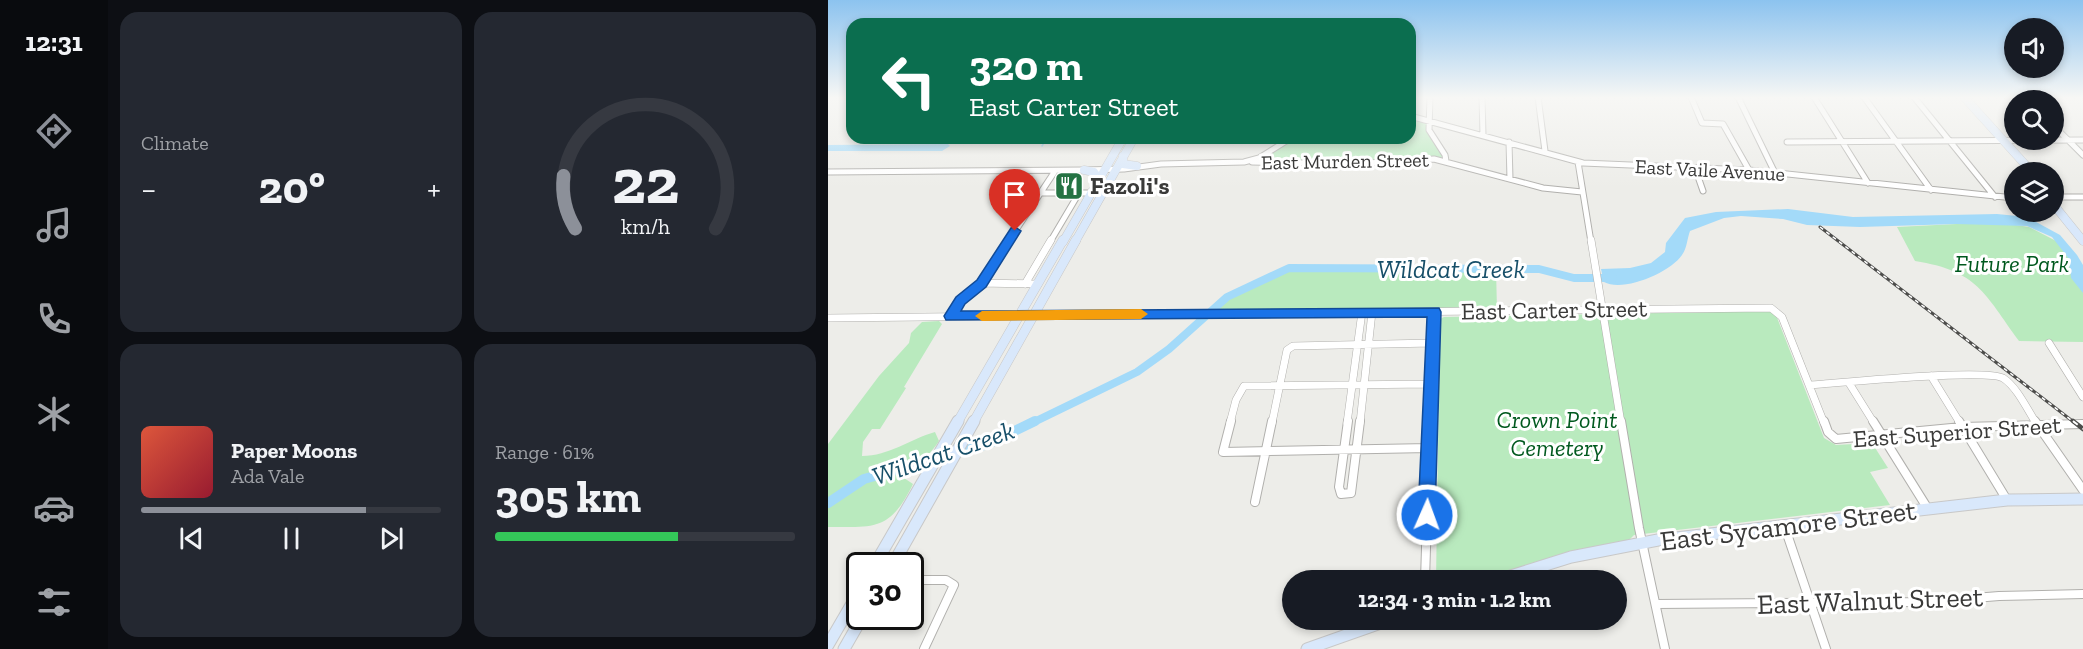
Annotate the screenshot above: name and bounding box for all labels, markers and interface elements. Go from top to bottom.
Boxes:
map controls [2004,18,2064,222]
button: sound [2004,18,2064,78]
text: 12:31 [25,26,83,58]
text: 320 m [969,40,1083,91]
icon: left [870,42,948,120]
button: search [2004,90,2064,150]
text: East Carter Street [969,91,1179,123]
icon: directions [33,110,75,152]
text: Climate [141,131,209,155]
text: 22 [611,144,679,219]
street label: East Murden Street [1261,148,1430,174]
street label: East Vaile Avenue [1634,154,1786,186]
text: 20° [259,161,325,215]
button: layers [2004,162,2064,222]
text: − [141,169,156,208]
text: + [427,169,441,208]
pin [989,169,1040,231]
restaurant icon: Fazoli's [1053,170,1085,202]
place label: Fazoli's [1090,171,1170,200]
icon: arrive [998,178,1031,211]
icon: music [33,204,75,246]
text: km/h [621,214,669,239]
park label: Future Park [1955,249,2069,278]
water label: Wildcat Creek [1377,253,1525,285]
street label: East Carter Street [1461,293,1647,326]
icon: phone [33,298,75,340]
icon: climate [33,393,75,435]
park label: Crown Point Cemetery [1497,405,1617,462]
street label: East Superior Street [1852,410,2062,453]
water label: Wildcat Creek [868,414,1018,492]
text: Paper Moons [231,437,357,464]
text: Range · 61% [495,440,594,464]
text: Ada Vale [231,464,304,488]
text: 305 km [495,470,641,524]
position arrow [1395,483,1459,547]
icon: car [33,487,75,529]
street label: East Sycamore Street [1658,493,1919,558]
icon: previous [175,522,208,555]
icon: pause [275,522,308,555]
icon: next [375,522,408,555]
speed limit sign: 30 [846,552,924,630]
street label: East Walnut Street [1756,580,1984,621]
icon: filters [33,581,75,623]
text: 12:34 · 3 min · 1.2 km [1358,586,1551,613]

